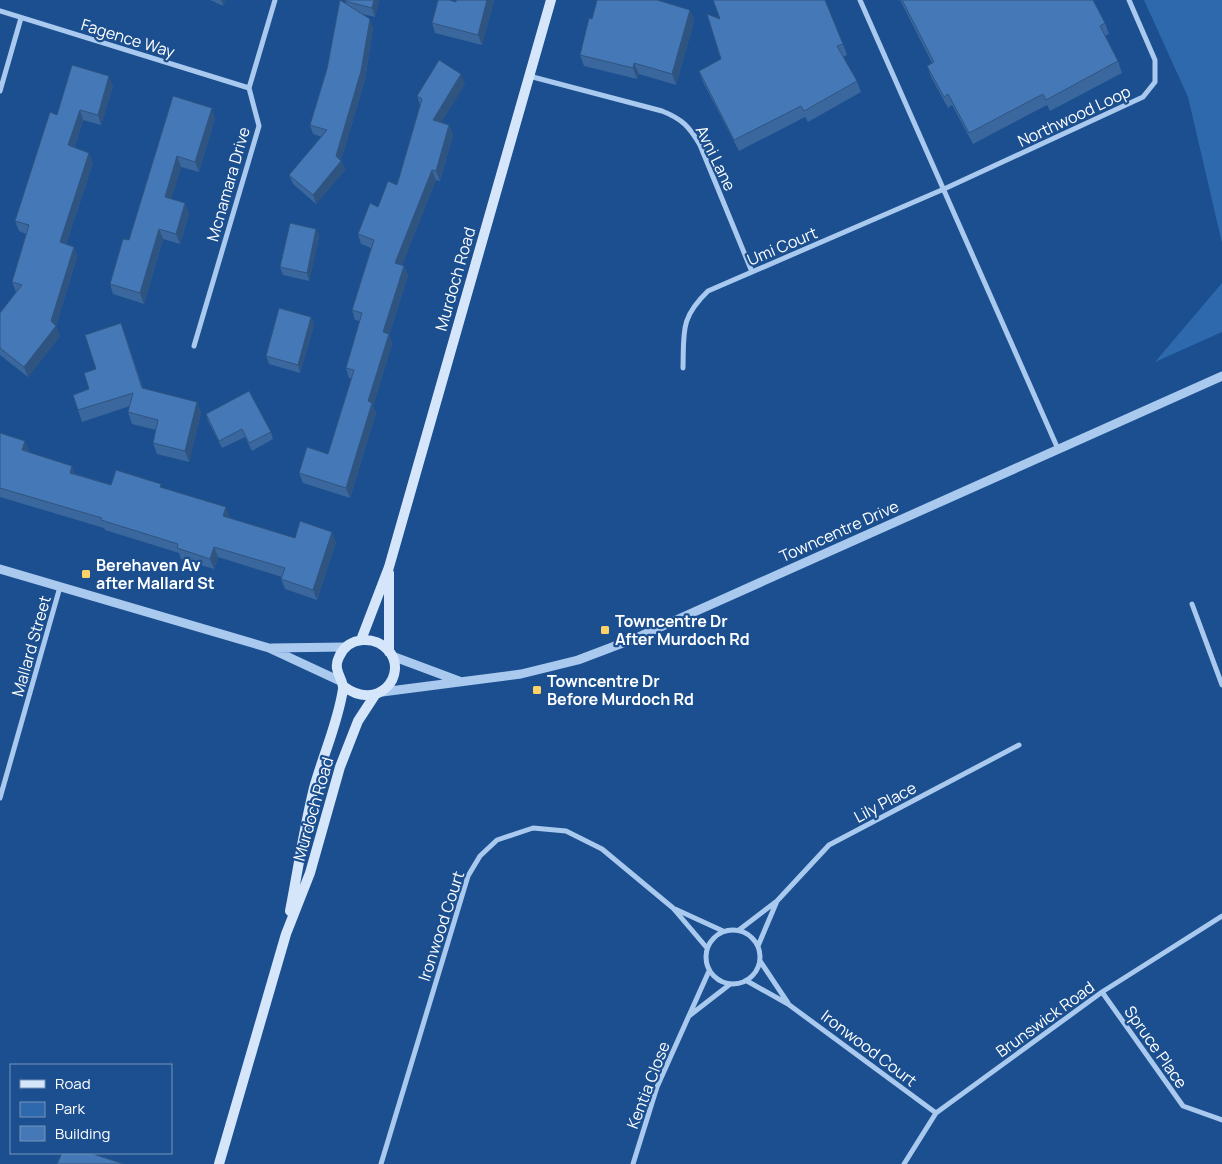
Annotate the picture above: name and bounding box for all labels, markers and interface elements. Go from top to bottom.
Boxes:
street label: Fagence Way [78,13,178,63]
street label: Northwood Loop [1014,80,1134,152]
street label: Avni Lane [691,122,741,194]
street label: Mcnamara Drive [201,124,255,244]
street label: Umi Court [743,221,821,271]
street label: Murdoch Road [430,225,480,333]
street label: Towncentre Drive [776,495,902,567]
place label: Berehaven Av after Mallard St [96,554,215,594]
marker: Berehaven Av after Mallard St [80,568,92,580]
street label: Mallard Street [6,593,56,699]
place label: Towncentre Dr After Murdoch Rd [615,610,750,650]
marker: Towncentre Dr After Murdoch Rd [599,624,611,636]
place label: Towncentre Dr Before Murdoch Rd [547,670,694,710]
marker: Towncentre Dr Before Murdoch Rd [531,684,543,696]
street label: Murdoch Road [288,755,338,863]
street label: Lily Place [850,776,920,828]
street label: Ironwood Court [413,868,469,984]
street label: Brunswick Road [991,976,1099,1062]
street label: Spruce Place [1119,1001,1193,1093]
street label: Ironwood Court [817,1005,921,1091]
street label: Kentia Close [621,1038,675,1132]
legend [10,1064,172,1154]
text: Road [55,1073,91,1094]
text: Park [55,1098,85,1119]
text: Building [55,1123,110,1144]

